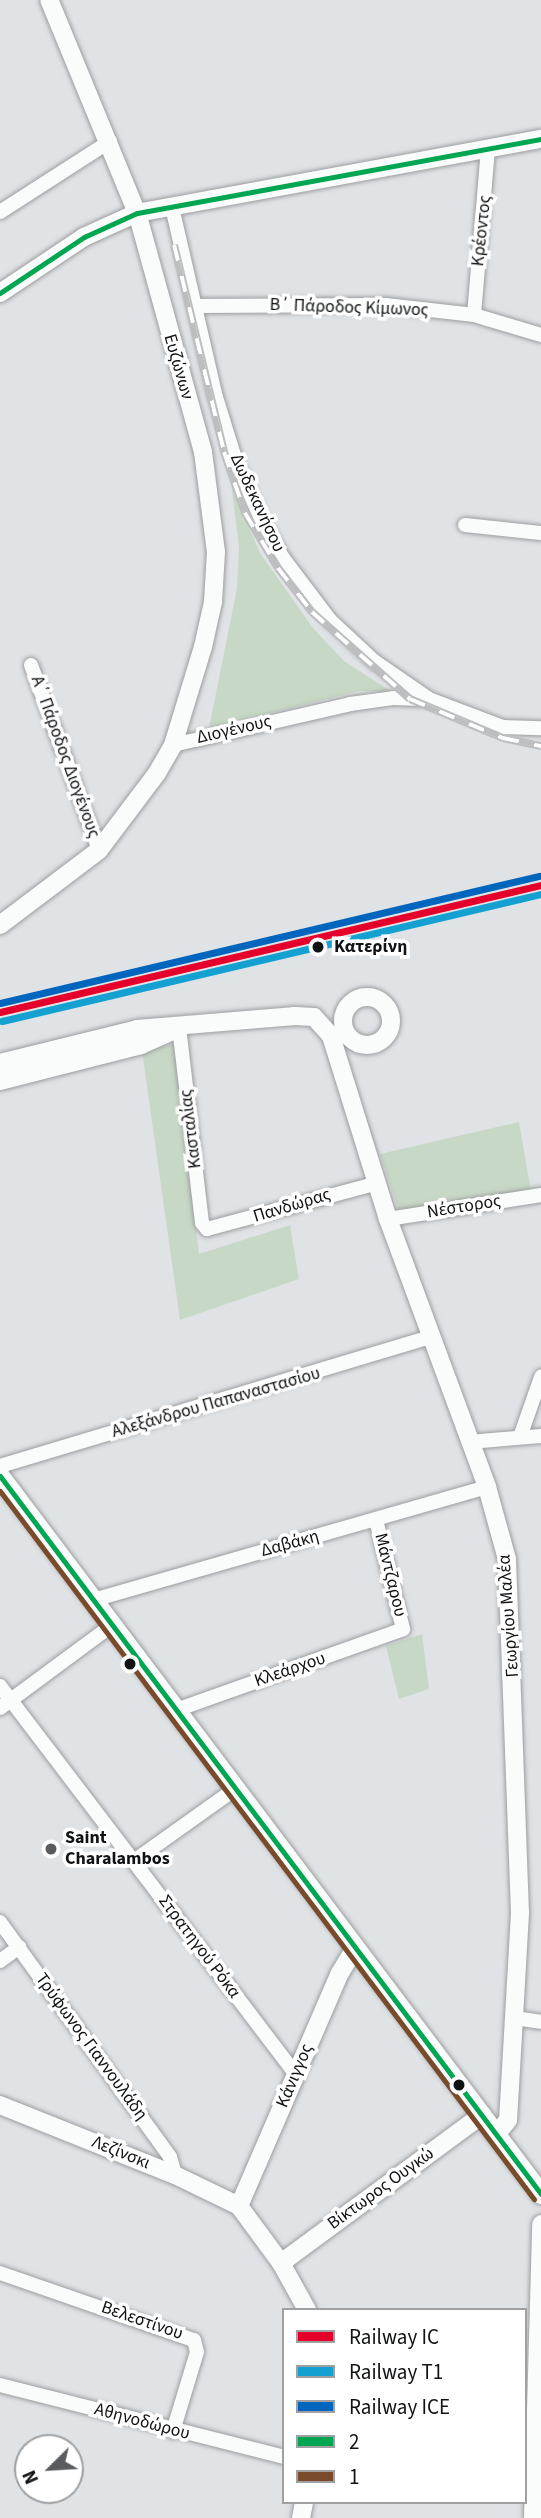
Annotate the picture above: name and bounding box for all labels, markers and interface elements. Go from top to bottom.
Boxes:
street label: Κρέοντος [468,194,496,268]
street label: Β΄ Πάροδος Κίμωνος [269,294,429,322]
street label: Ευζώνων [158,332,198,402]
street label: Δωδεκανήσου [225,450,289,556]
street label: Α΄ Πάροδος Διογένους [26,673,104,841]
street label: Διογένους [195,711,273,749]
place label: Κατερίνη [334,936,407,958]
marker: Κατερίνη [308,937,328,957]
street label: Κασταλίας [175,1088,207,1170]
street label: Πανδώρας [251,1184,333,1228]
street label: Νέστορος [426,1191,502,1223]
street label: Αλεξάνδρου Παπαναστασίου [109,1363,323,1443]
street label: Δαβάκη [258,1526,322,1562]
street label: Μάντζαρου [369,1531,411,1619]
street label: Γεωργίου Μαλέα [494,1554,524,1678]
street label: Κλεάρχου [252,1648,328,1692]
unlabelled marker [123,1657,137,1671]
place label: Saint Charalambos [65,1828,170,1870]
marker: Saint Charalambos [43,1841,59,1857]
street label: Στρατηγού Ρόκα [153,1891,245,2003]
street label: Τρύφωνος Γιαννουλάδη [30,1969,152,2125]
street label: Κάνιγγος [272,2041,318,2111]
unlabelled marker [452,2078,466,2092]
street label: Λεζίνσκι [89,2132,153,2174]
street label: Βίκτωρος Ουγκώ [324,2143,438,2235]
street label: Βελεστίνου [98,2297,186,2345]
legend [282,2308,527,2504]
text: Railway IC [349,2322,439,2352]
text: Railway T1 [349,2357,443,2387]
text: Railway ICE [349,2392,450,2422]
street label: Αθηνοδώρου [92,2399,192,2445]
text: 2 [349,2427,359,2457]
north arrow [14,2434,84,2504]
text: 1 [349,2462,359,2492]
text: N [16,2466,46,2488]

